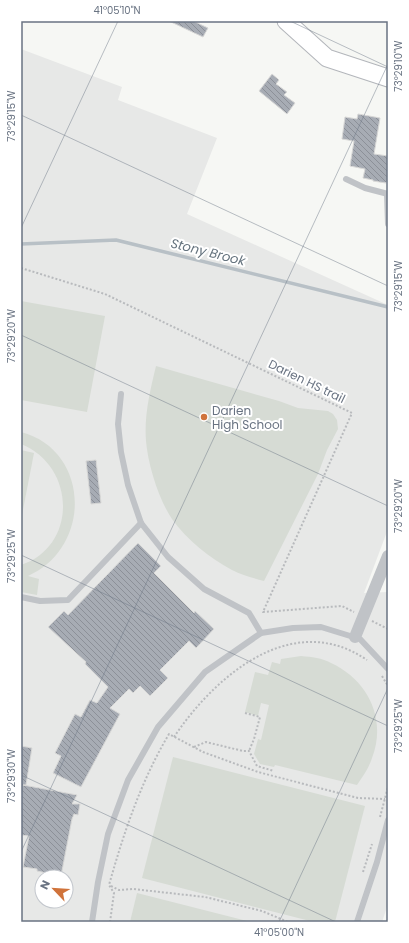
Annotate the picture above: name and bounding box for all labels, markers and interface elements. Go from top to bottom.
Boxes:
text: 41°05'10"N [93,3,141,18]
text: 73°29'10"W [391,40,406,92]
text: 73°29'15"W [4,90,19,142]
water label: Stony Brook [169,234,249,271]
text: 73°29'15"W [391,260,406,312]
text: 73°29'20"W [4,309,19,363]
street label: Darien HS trail [266,355,348,407]
place label: Darien High School [212,402,283,433]
marker: Darien High School [199,412,209,422]
text: 73°29'20"W [391,479,406,533]
text: 73°29'25"W [4,529,19,583]
text: 73°29'25"W [391,699,406,753]
text: 73°29'30"W [4,749,19,803]
north arrow [34,869,74,909]
text: N [36,878,54,892]
text: 41°05'00"N [254,925,304,940]

